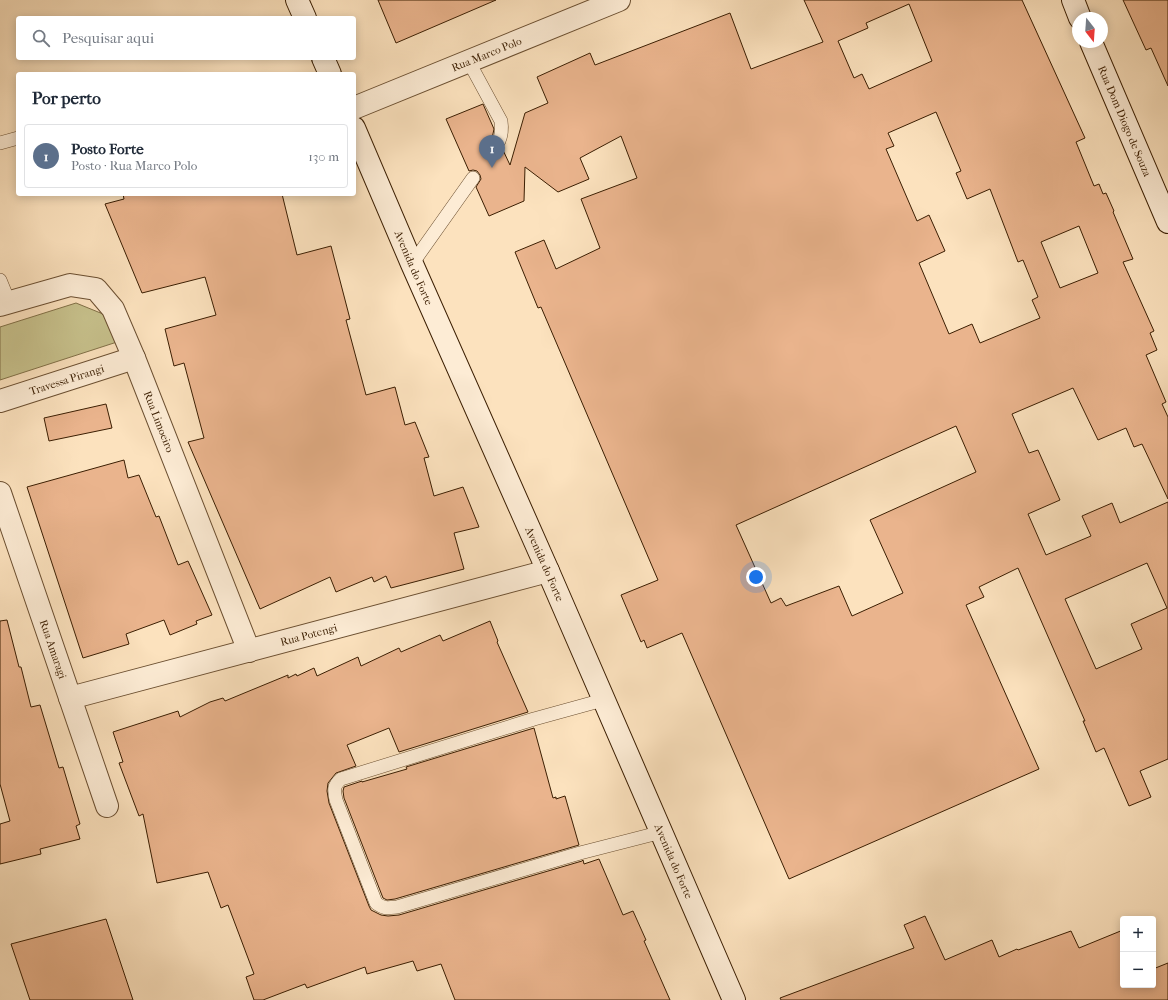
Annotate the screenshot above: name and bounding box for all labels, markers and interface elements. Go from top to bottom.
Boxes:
north arrow [1072,12,1108,48]
search box [16,16,356,60]
icon: search [30,27,52,49]
text: Pesquisar aqui [62,29,154,47]
street label: Rua Marco Polo [450,34,524,75]
street label: Rua Dom Diogo de Souza [1095,64,1154,179]
text: Por perto [32,88,101,108]
pin: 1 [479,135,505,168]
text: Posto Forte [71,140,144,158]
text: 1 [44,149,48,164]
text: 130 m [308,149,339,164]
text: Posto · Rua Marco Polo [71,158,197,173]
street label: Avenida do Forte [391,228,436,308]
street label: Travessa Pirangi [28,362,107,398]
street label: Rua Limoeiro [141,389,177,455]
street label: Avenida do Forte [522,524,567,604]
your location [746,567,766,587]
street label: Rua Amaragi [37,618,69,681]
street label: Rua Potengi [279,621,339,649]
street label: Avenida do Forte [651,821,696,901]
map controls [1120,916,1156,988]
button: + [1120,916,1156,952]
button: − [1120,952,1156,988]

